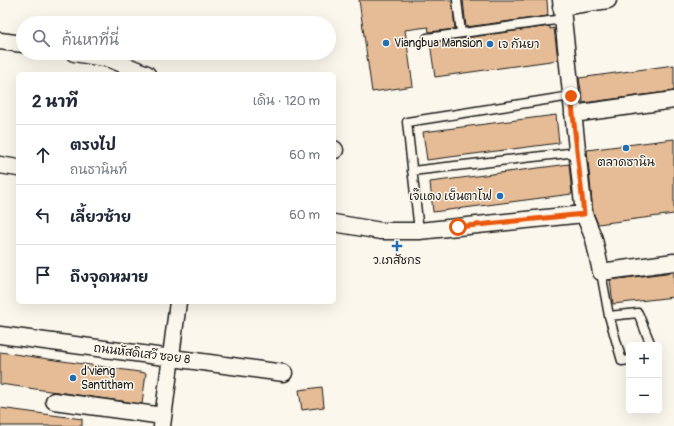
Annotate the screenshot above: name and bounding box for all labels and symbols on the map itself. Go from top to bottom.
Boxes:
place label: Viangbua Mansion [394,36,483,51]
place label: เจ กันยา [498,37,540,52]
marker: Viangbua Mansion [381,38,391,48]
marker: เจ กันยา [485,39,495,49]
route end [562,87,580,105]
marker: ตลาดธานิน [621,143,631,153]
place label: ตลาดธานิน [597,155,655,170]
place label: เจ๊แดง เย็นตาโฟ [409,188,492,204]
marker: เจ๊แดง เย็นตาโฟ [495,191,505,201]
route start [449,218,467,236]
marker: ว.เภสัชกร [392,241,402,251]
place label: ว.เภสัชกร [373,253,421,268]
street label: ถนนหัสดิเสวี ซอย 8 [93,341,191,367]
place label: d'vieng Santitham [81,364,134,393]
marker: d'vieng Santitham [68,373,78,383]

